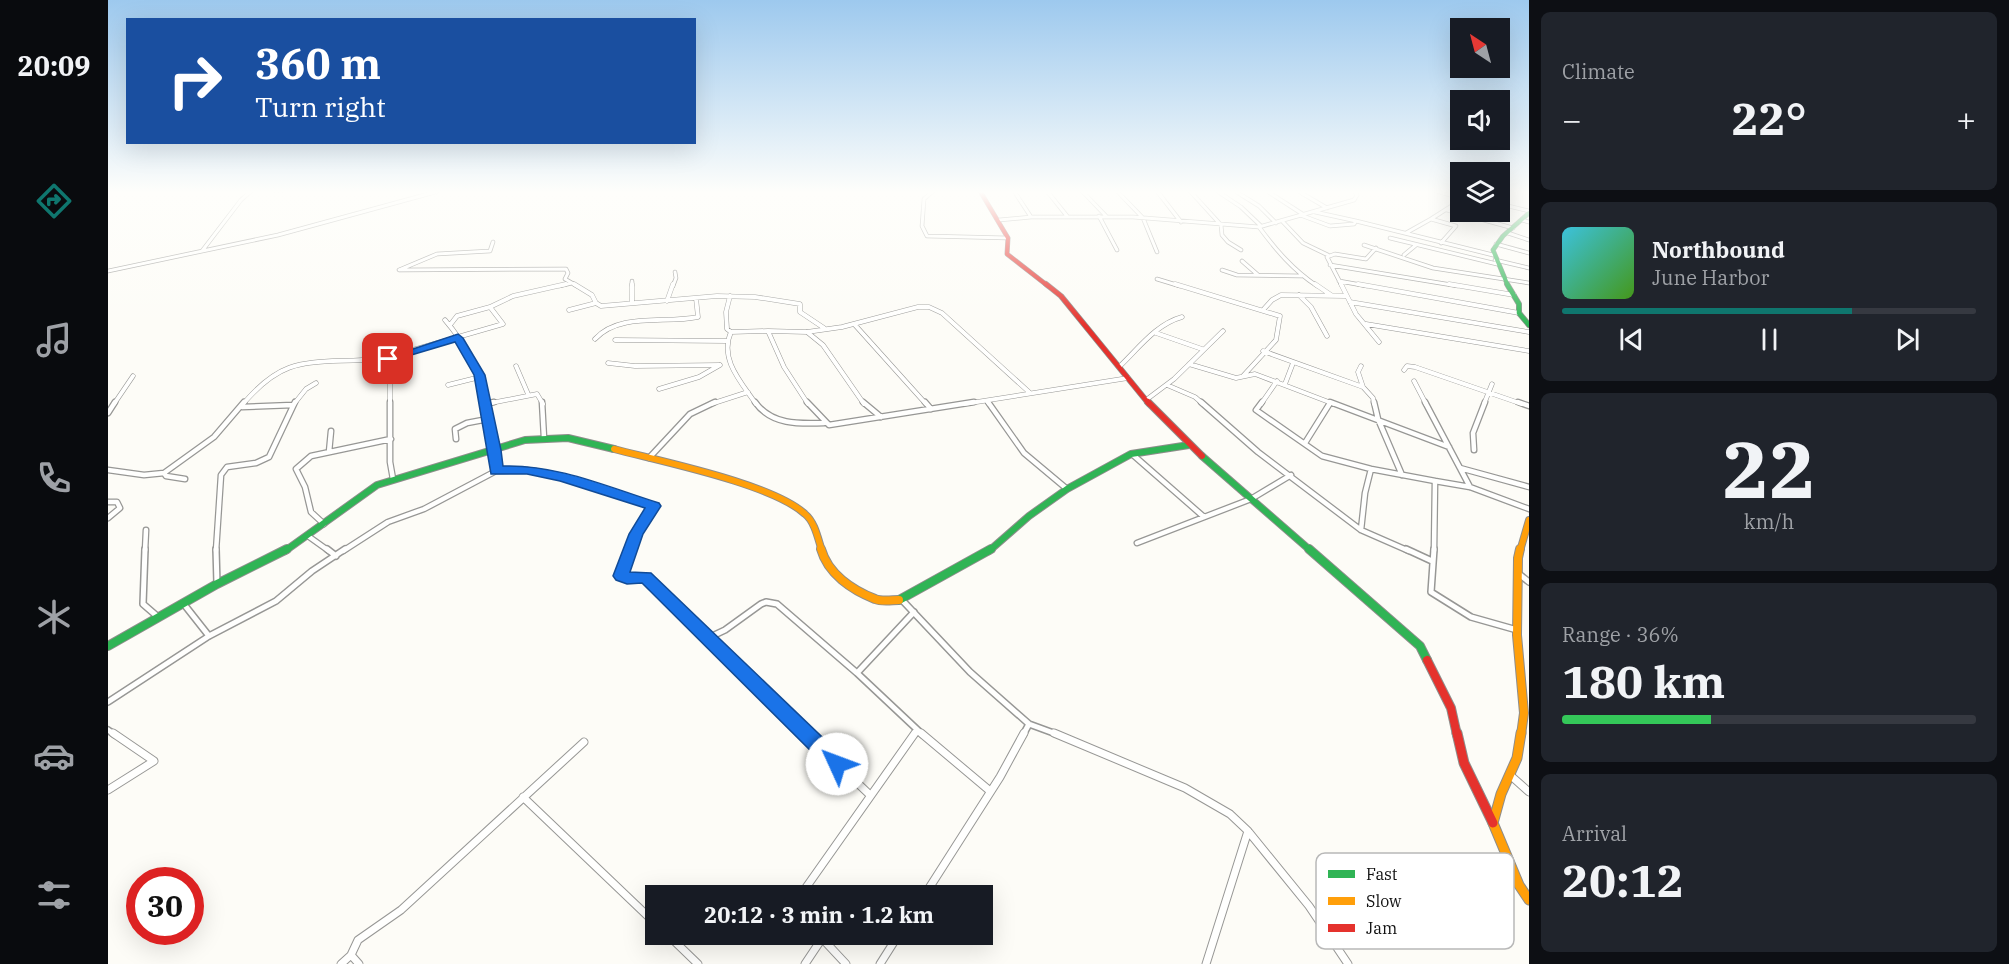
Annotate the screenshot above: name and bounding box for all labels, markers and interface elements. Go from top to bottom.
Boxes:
north arrow [1450,18,1510,78]
map controls [1450,18,1510,222]
text: 360 m [255,36,381,91]
icon: right [156,42,234,120]
text: 20:09 [18,48,90,83]
text: Climate [1562,58,1635,85]
text: Turn right [255,89,386,124]
text: 22° [1731,89,1807,147]
button: sound [1450,90,1510,150]
text: − [1562,98,1582,141]
text: + [1956,98,1976,141]
button: layers [1450,162,1510,222]
icon: directions [33,180,75,222]
text: Northbound [1652,235,1785,264]
text: June Harbor [1652,264,1769,291]
icon: music [33,319,75,361]
icon: previous [1615,323,1648,356]
icon: pause [1753,323,1786,356]
icon: next [1891,323,1924,356]
pin [362,333,413,384]
icon: arrive [371,342,404,375]
text: 22 [1722,418,1816,519]
icon: phone [33,457,75,499]
text: km/h [1744,508,1794,535]
icon: climate [33,596,75,638]
text: Range · 36% [1562,621,1679,648]
text: 180 km [1562,652,1725,710]
position arrow [805,732,869,796]
icon: car [33,735,75,777]
text: Arrival [1562,820,1627,847]
text: 20:12 [1562,851,1684,909]
legend [1316,853,1514,949]
text: Fast [1366,864,1398,884]
speed limit sign: 30 [126,867,204,945]
icon: filters [33,874,75,916]
text: Slow [1366,891,1402,911]
text: 20:12 · 3 min · 1.2 km [704,900,934,929]
text: Jam [1366,918,1397,938]

